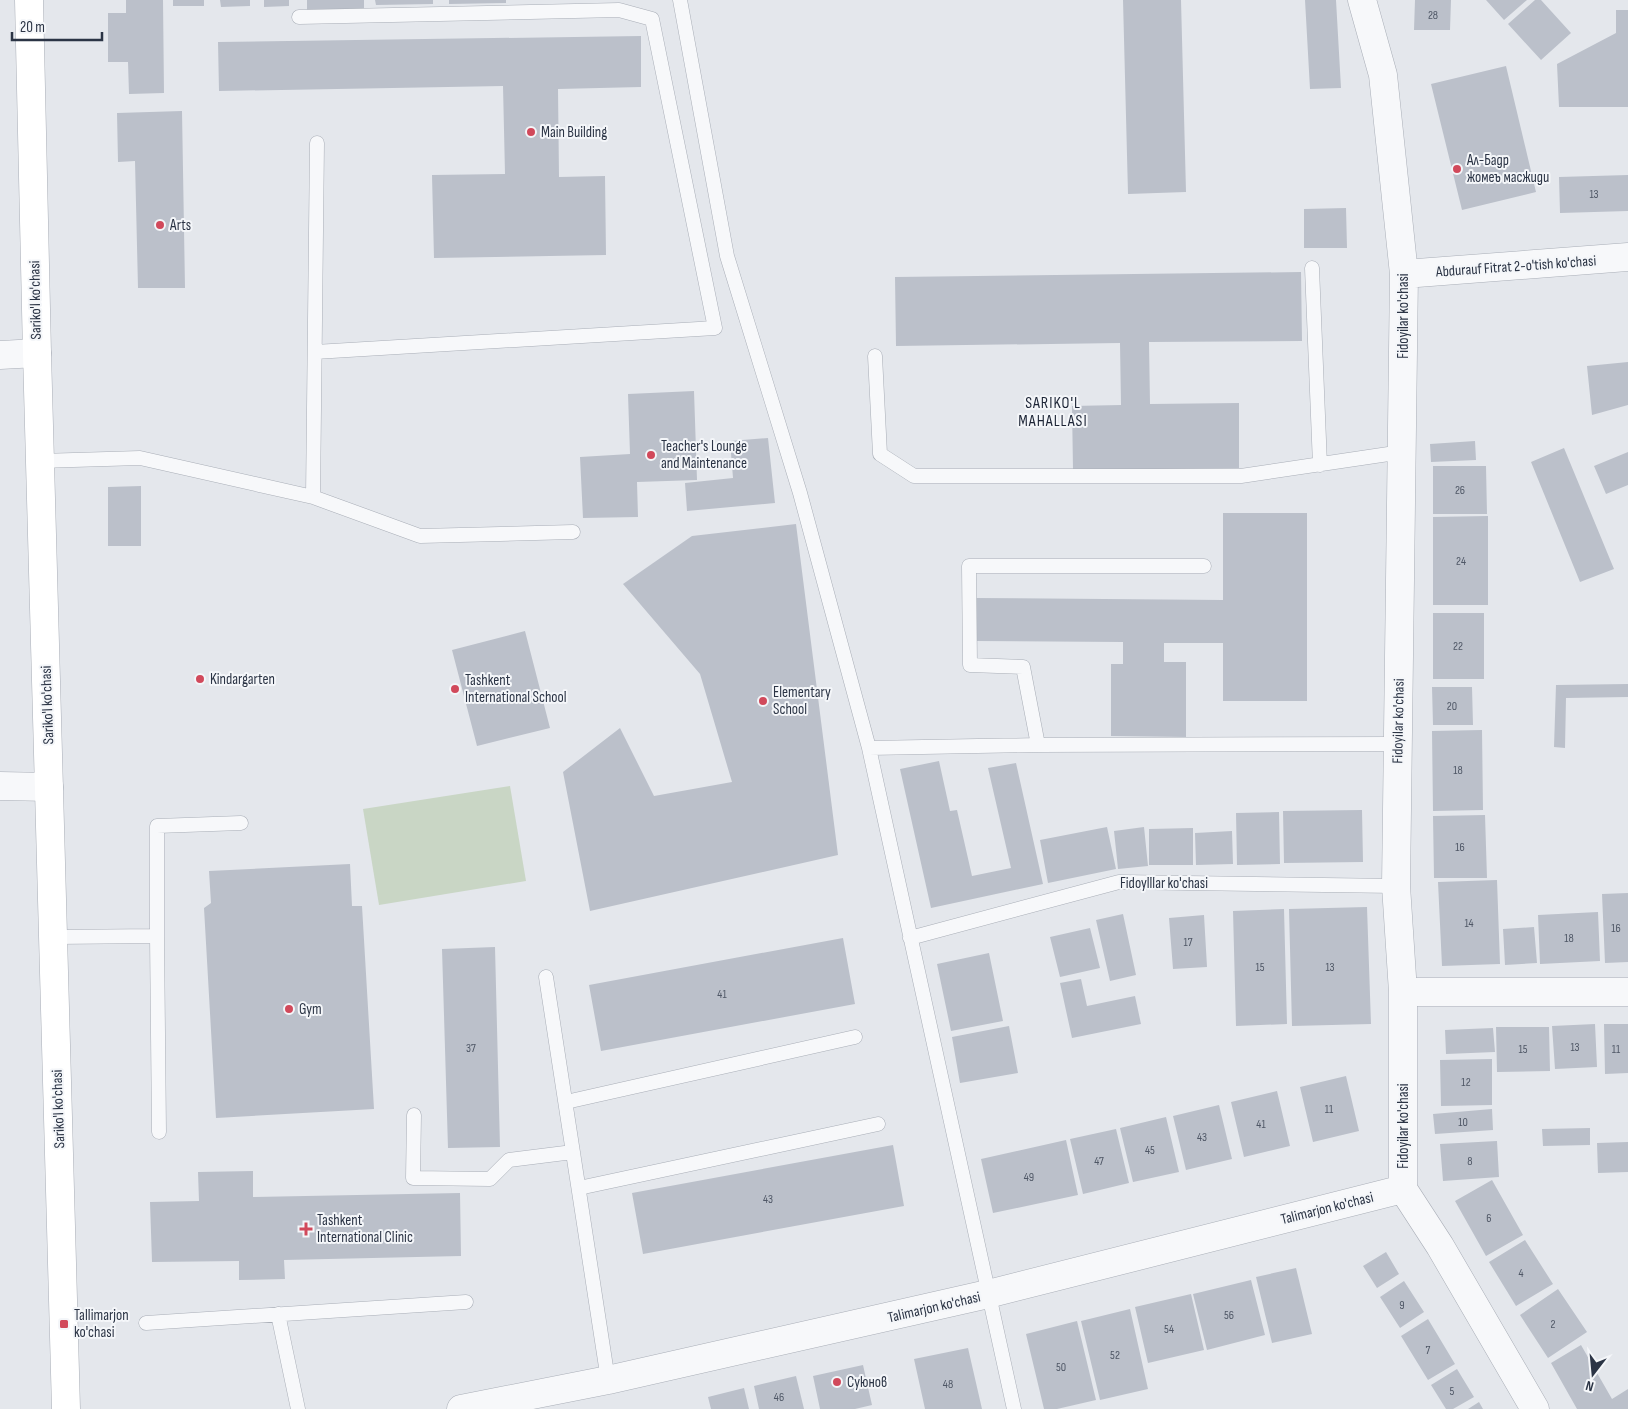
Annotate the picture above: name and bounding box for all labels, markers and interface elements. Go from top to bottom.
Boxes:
house number: 28 [1428,8,1438,23]
scale bar [12,10,102,42]
text: 20 m [20,18,45,37]
place label: Main Building [541,123,607,142]
marker: Main Building [525,126,537,138]
place label: Ал-Бадр жомеъ масжиди [1466,151,1549,187]
marker: Ал-Бадр жомеъ масжиди [1451,163,1463,175]
house number: 13 [1589,187,1599,202]
place label: Arts [169,216,191,235]
marker: Arts [154,219,166,231]
street label: Abdurauf Fitrat 2-o'tish ko'chasi [1434,251,1597,282]
street label: Sariko'l ko'chasi [25,260,46,340]
street label: Fidoyilar ko'chasi [1394,273,1413,359]
district label: SARIKO'L MAHALLASI [1018,394,1088,431]
place label: Teacher's Lounge and Maintenance [661,437,747,473]
marker: Teacher's Lounge and Maintenance [645,449,657,461]
house number: 26 [1455,483,1465,498]
house number: 24 [1456,554,1466,569]
house number: 22 [1453,639,1463,654]
street label: Sariko'l ko'chasi [37,665,58,745]
place label: Kindargarten [210,670,275,689]
place label: Tashkent International School [465,671,567,707]
marker: Kindargarten [194,673,206,685]
street label: Fidoyilar ko'chasi [1388,678,1409,764]
marker: Tashkent International School [449,683,461,695]
place label: Elementary School [773,683,831,719]
marker: Elementary School [757,695,769,707]
house number: 20 [1447,699,1457,714]
house number: 18 [1453,763,1463,778]
house number: 16 [1455,840,1465,855]
street label: Fidoylllar ko'chasi [1120,874,1208,893]
house number: 14 [1464,916,1474,931]
house number: 16 [1611,921,1621,936]
house number: 18 [1564,931,1574,946]
house number: 17 [1184,935,1193,950]
house number: 15 [1255,960,1265,975]
house number: 13 [1325,960,1335,975]
house number: 41 [717,987,727,1002]
place label: Gym [299,1000,322,1019]
marker: Gym [283,1003,295,1015]
house number: 13 [1570,1040,1580,1055]
house number: 37 [466,1041,476,1056]
house number: 15 [1518,1042,1528,1057]
house number: 11 [1612,1042,1621,1057]
street label: Sariko'l ko'chasi [48,1069,69,1149]
house number: 12 [1461,1075,1471,1090]
street label: Fidoyilar ko'chasi [1394,1083,1413,1169]
house number: 11 [1325,1102,1334,1117]
house number: 10 [1458,1115,1468,1130]
house number: 41 [1256,1117,1266,1132]
house number: 43 [1197,1130,1207,1145]
house number: 45 [1145,1143,1155,1158]
house number: 47 [1094,1154,1104,1169]
house number: 8 [1467,1154,1473,1169]
house number: 49 [1024,1170,1034,1185]
street label: Talimarjon ko'chasi [1279,1188,1376,1229]
house number: 43 [763,1192,773,1207]
place label: Tashkent International Clinic [317,1211,413,1247]
house number: 6 [1486,1211,1492,1226]
marker: Tashkent International Clinic [299,1222,313,1236]
house number: 4 [1518,1266,1524,1281]
street label: Talimarjon ko'chasi [886,1288,983,1327]
house number: 9 [1399,1298,1405,1313]
place label: Tallimarjon ko'chasi [74,1306,129,1342]
house number: 56 [1224,1308,1234,1323]
house number: 2 [1551,1317,1556,1332]
marker: Tallimarjon ko'chasi [58,1318,70,1330]
house number: 54 [1164,1322,1174,1337]
house number: 7 [1426,1343,1431,1358]
house number: 52 [1110,1348,1120,1363]
north arrow [1568,1349,1618,1399]
house number: 50 [1056,1360,1066,1375]
place label: Суюнов [847,1373,887,1392]
marker: Суюнов [831,1376,843,1388]
house number: 48 [943,1377,953,1392]
text: N [1584,1377,1595,1395]
house number: 5 [1450,1384,1455,1399]
house number: 46 [774,1390,784,1405]

